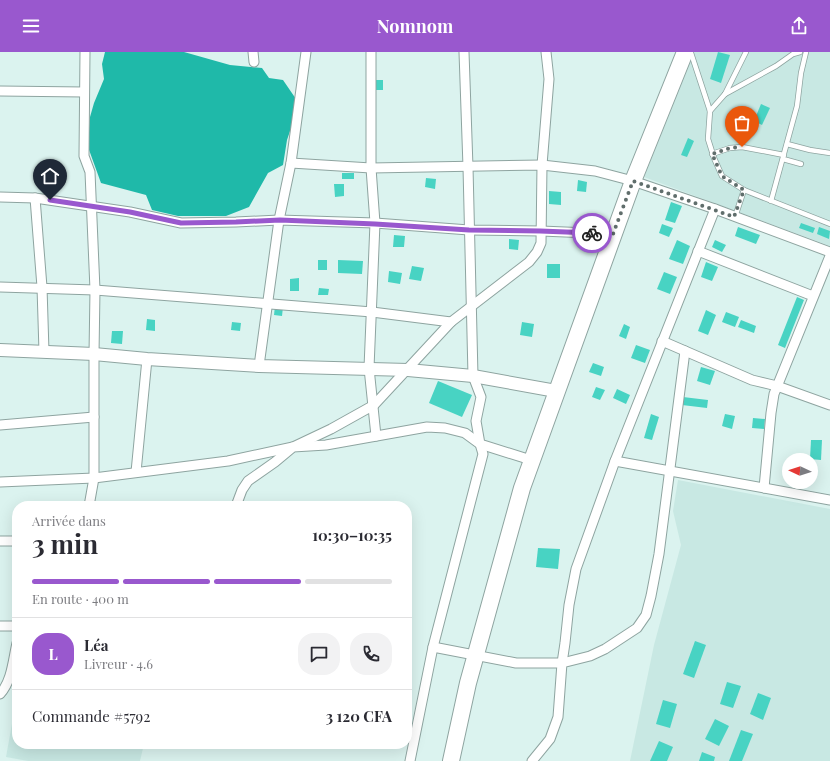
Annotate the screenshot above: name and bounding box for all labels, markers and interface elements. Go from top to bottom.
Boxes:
text: Nomnom [377,14,453,38]
icon: menu [20,15,42,37]
icon: share [788,15,810,37]
pin [725,106,759,147]
icon: bag [731,112,753,134]
pin [33,159,67,200]
icon: home [39,165,61,187]
courier [572,213,612,253]
icon: bike [581,222,603,244]
north arrow [782,453,818,489]
map controls [782,453,818,489]
text: Arrivée dans [32,512,106,529]
text: 10:30–10:35 [312,525,392,545]
text: 3 min [32,526,98,561]
text: En route · 400 m [32,590,129,607]
button: chat [298,633,340,675]
button: phone [350,633,392,675]
text: Léa [84,635,109,655]
text: L [48,644,58,664]
text: Livreur · 4.6 [84,655,153,672]
text: Commande #5792 [32,706,150,726]
text: 3 120 CFA [326,706,392,726]

